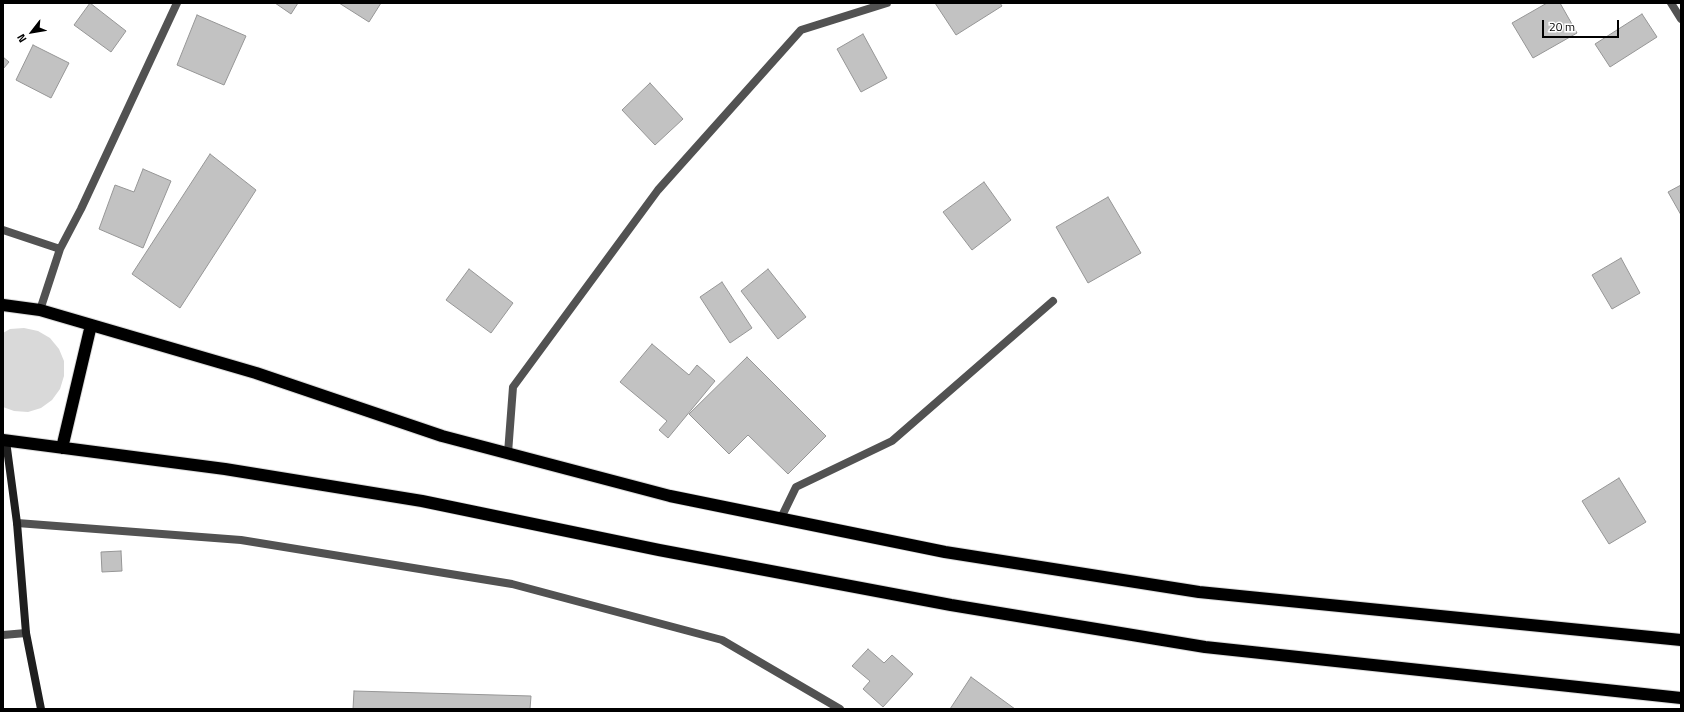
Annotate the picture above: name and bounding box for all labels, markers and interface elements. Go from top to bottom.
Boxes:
north arrow [12,12,52,52]
scale bar [1544,12,1621,38]
text: 20 m [1549,17,1575,36]
text: N [13,31,31,46]

